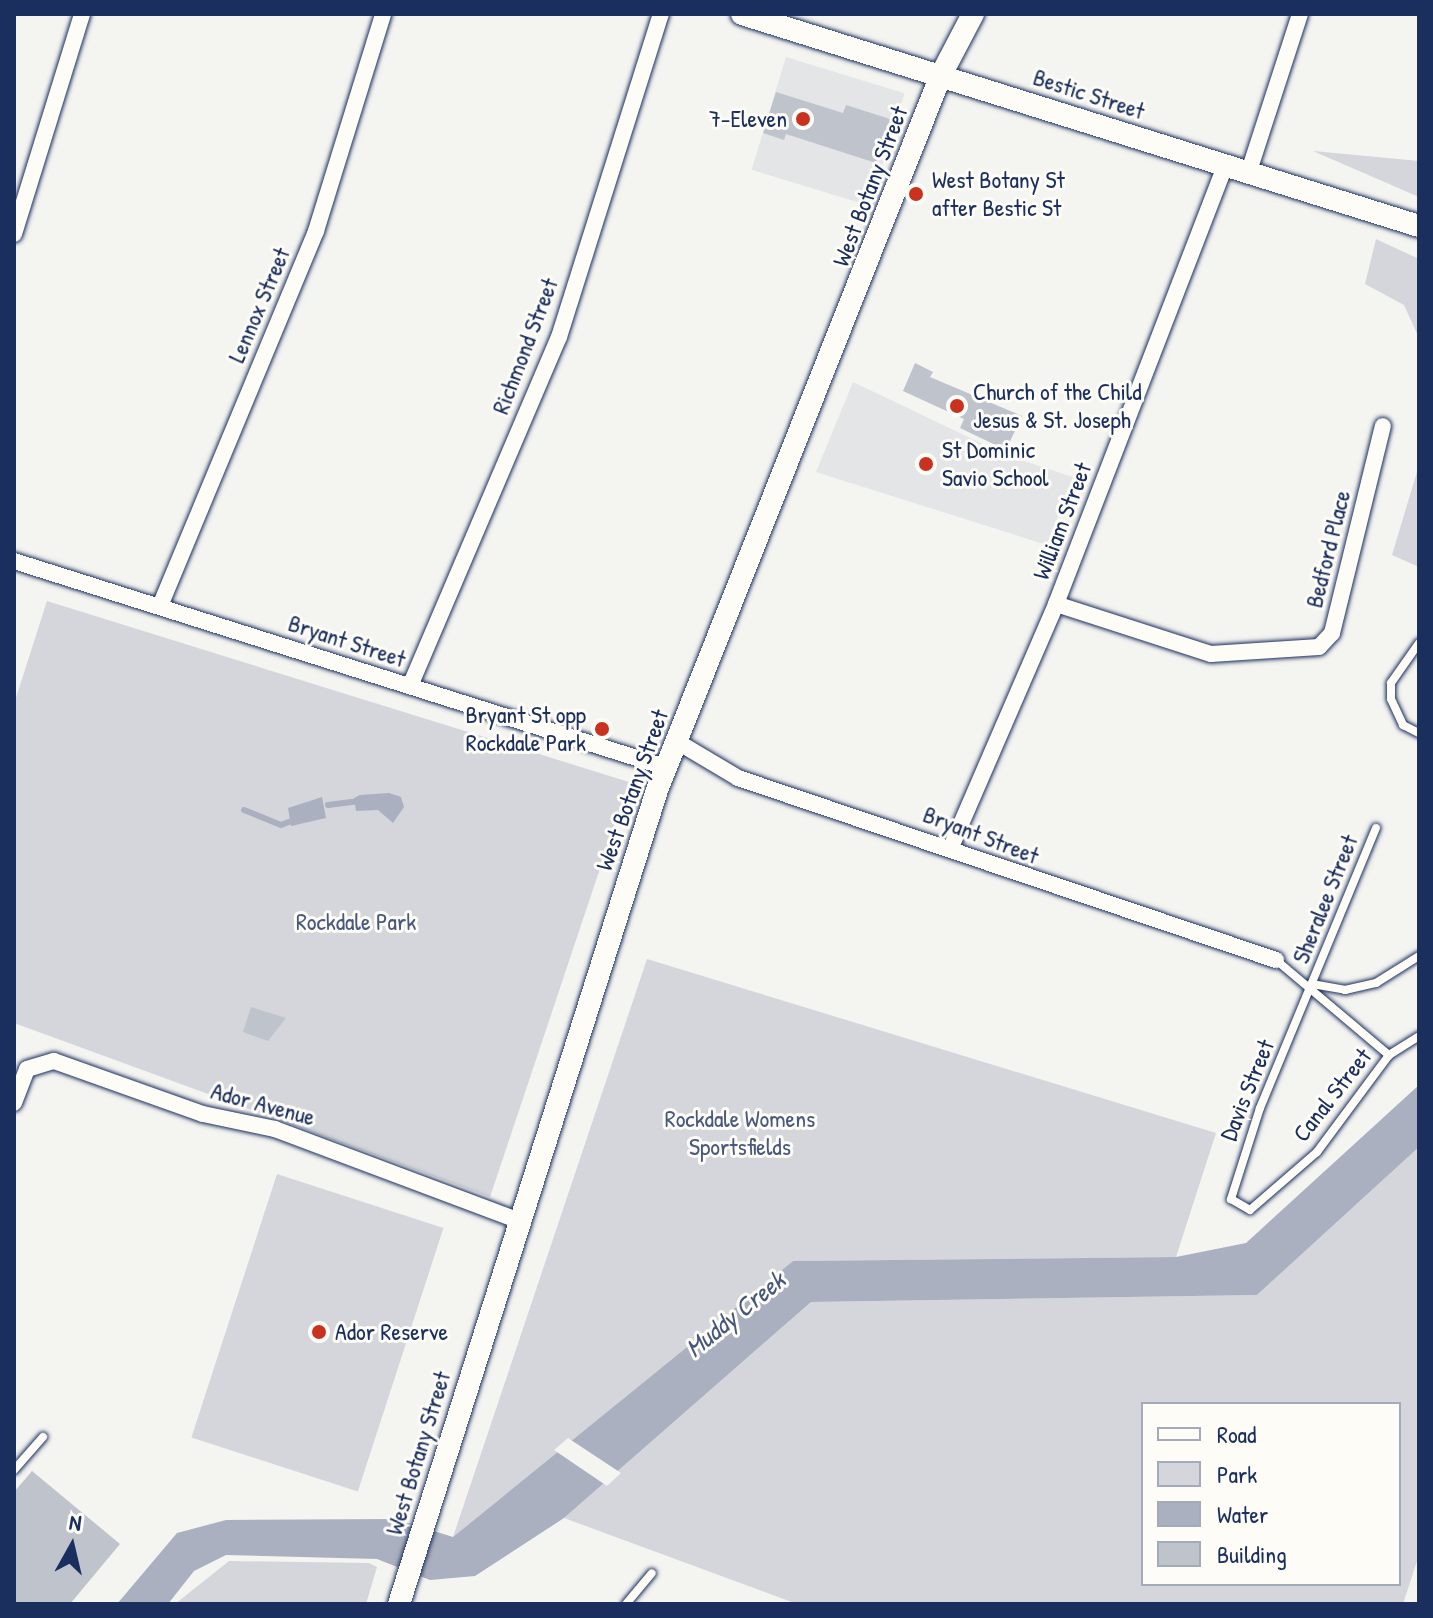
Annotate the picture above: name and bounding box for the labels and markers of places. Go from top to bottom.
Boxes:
place label: 7-Eleven [709,105,787,133]
marker: 7-Eleven [794,110,812,128]
place label: West Botany St after Bestic St [932,166,1065,222]
marker: West Botany St after Bestic St [907,185,925,203]
place label: Church of the Child Jesus & St. Joseph [973,378,1142,434]
marker: Church of the Child Jesus & St. Joseph [948,397,966,415]
place label: St Dominic Savio School [942,436,1049,492]
marker: St Dominic Savio School [917,455,935,473]
place label: Bryant St opp Rockdale Park [465,701,586,757]
marker: Bryant St opp Rockdale Park [593,720,611,738]
place label: Ador Reserve [335,1318,448,1346]
marker: Ador Reserve [310,1323,328,1341]

